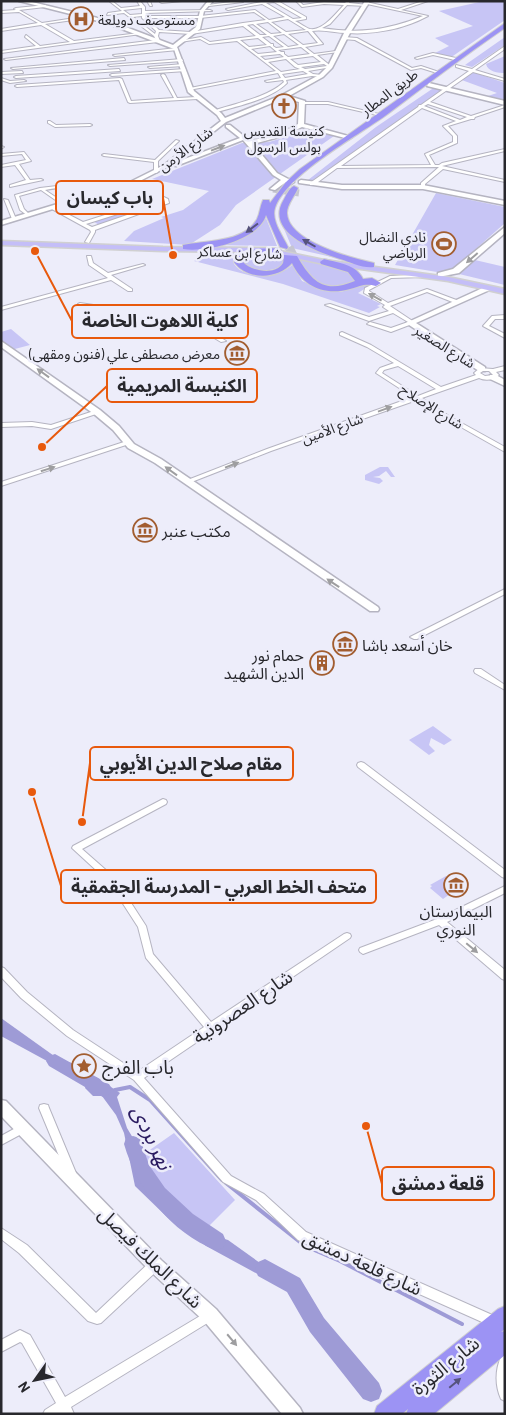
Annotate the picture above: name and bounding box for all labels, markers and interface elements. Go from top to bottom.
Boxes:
hospital icon: مستوصف دويلعة [68,6,94,32]
place label: مستوصف دويلعة [98,11,195,29]
street label: طريق المطار [356,65,422,121]
church icon: كنيسة القديس بولس الرسول [271,93,297,119]
place label: كنيسة القديس بولس الرسول [244,122,325,156]
street label: شارع الأرمن [154,123,217,177]
one-way arrow [211,144,226,152]
callout: باب كيسان [56,181,163,214]
text: باب كيسان [67,186,153,208]
one-way arrow [245,223,259,233]
place label: نادي النضال الرياضي [359,228,426,264]
sports icon: نادي النضال الرياضي [431,231,457,257]
one-way arrow [303,238,316,247]
street label: شارع ابن عساكر [196,242,283,265]
one-way arrow [466,252,478,263]
one-way arrow [368,293,381,302]
callout: كلية اللاهوت الخاصة [72,305,248,338]
text: كلية اللاهوت الخاصة [82,309,239,331]
street label: شارع الصغير [409,320,479,374]
museum icon: معرض مصطفى علي (فنون ومقهى) [224,340,250,366]
place label: معرض مصطفى علي (فنون ومقهى) [28,345,220,365]
one-way arrow [36,368,49,378]
callout: الكنيسة المريمية [107,369,257,402]
text: الكنيسة المريمية [117,374,247,397]
street label: شارع الإصلاح [396,380,467,435]
one-way arrow [377,405,392,412]
street label: شارع الأمين [299,409,366,450]
one-way arrow [225,460,239,468]
one-way arrow [40,465,55,473]
one-way arrow [165,465,178,476]
museum icon: مكتب عنبر [132,517,158,543]
place label: مكتب عنبر [161,521,231,541]
one-way arrow [326,578,340,588]
museum icon: خان أسعد باشا [332,631,358,657]
place label: خان أسعد باشا [362,635,453,655]
place label: حمام نور الدين الشهيد [224,645,304,683]
building icon: حمام نور الدين الشهيد [309,650,335,676]
callout: مقام صلاح الدين الأيوبي [90,747,293,780]
text: مقام صلاح الدين الأيوبي [100,752,282,778]
callout: متحف الخط العربي - المدرسة الجقمقية [61,870,376,903]
museum icon: البيمارستان النوري [443,872,469,898]
text: متحف الخط العربي - المدرسة الجقمقية [71,875,367,901]
place label: البيمارستان النوري [420,901,492,941]
one-way arrow [465,943,478,954]
street label: شارع العصرونية [188,964,298,1050]
place icon: باب الفرج [71,1053,97,1079]
place label: باب الفرج [102,1055,174,1081]
water label: نهر بردى [126,1101,179,1175]
callout: قلعة دمشق [382,1167,494,1200]
text: قلعة دمشق [392,1172,484,1195]
street label: شارع الملك فيصل [92,1202,208,1315]
street label: شارع قلعة دمشق [299,1224,426,1302]
street label: شارع الثورة [407,1331,485,1402]
one-way arrow [226,1334,237,1347]
north arrow [10,1355,60,1405]
one-way arrow [448,1377,461,1388]
text: N [14,1379,33,1396]

